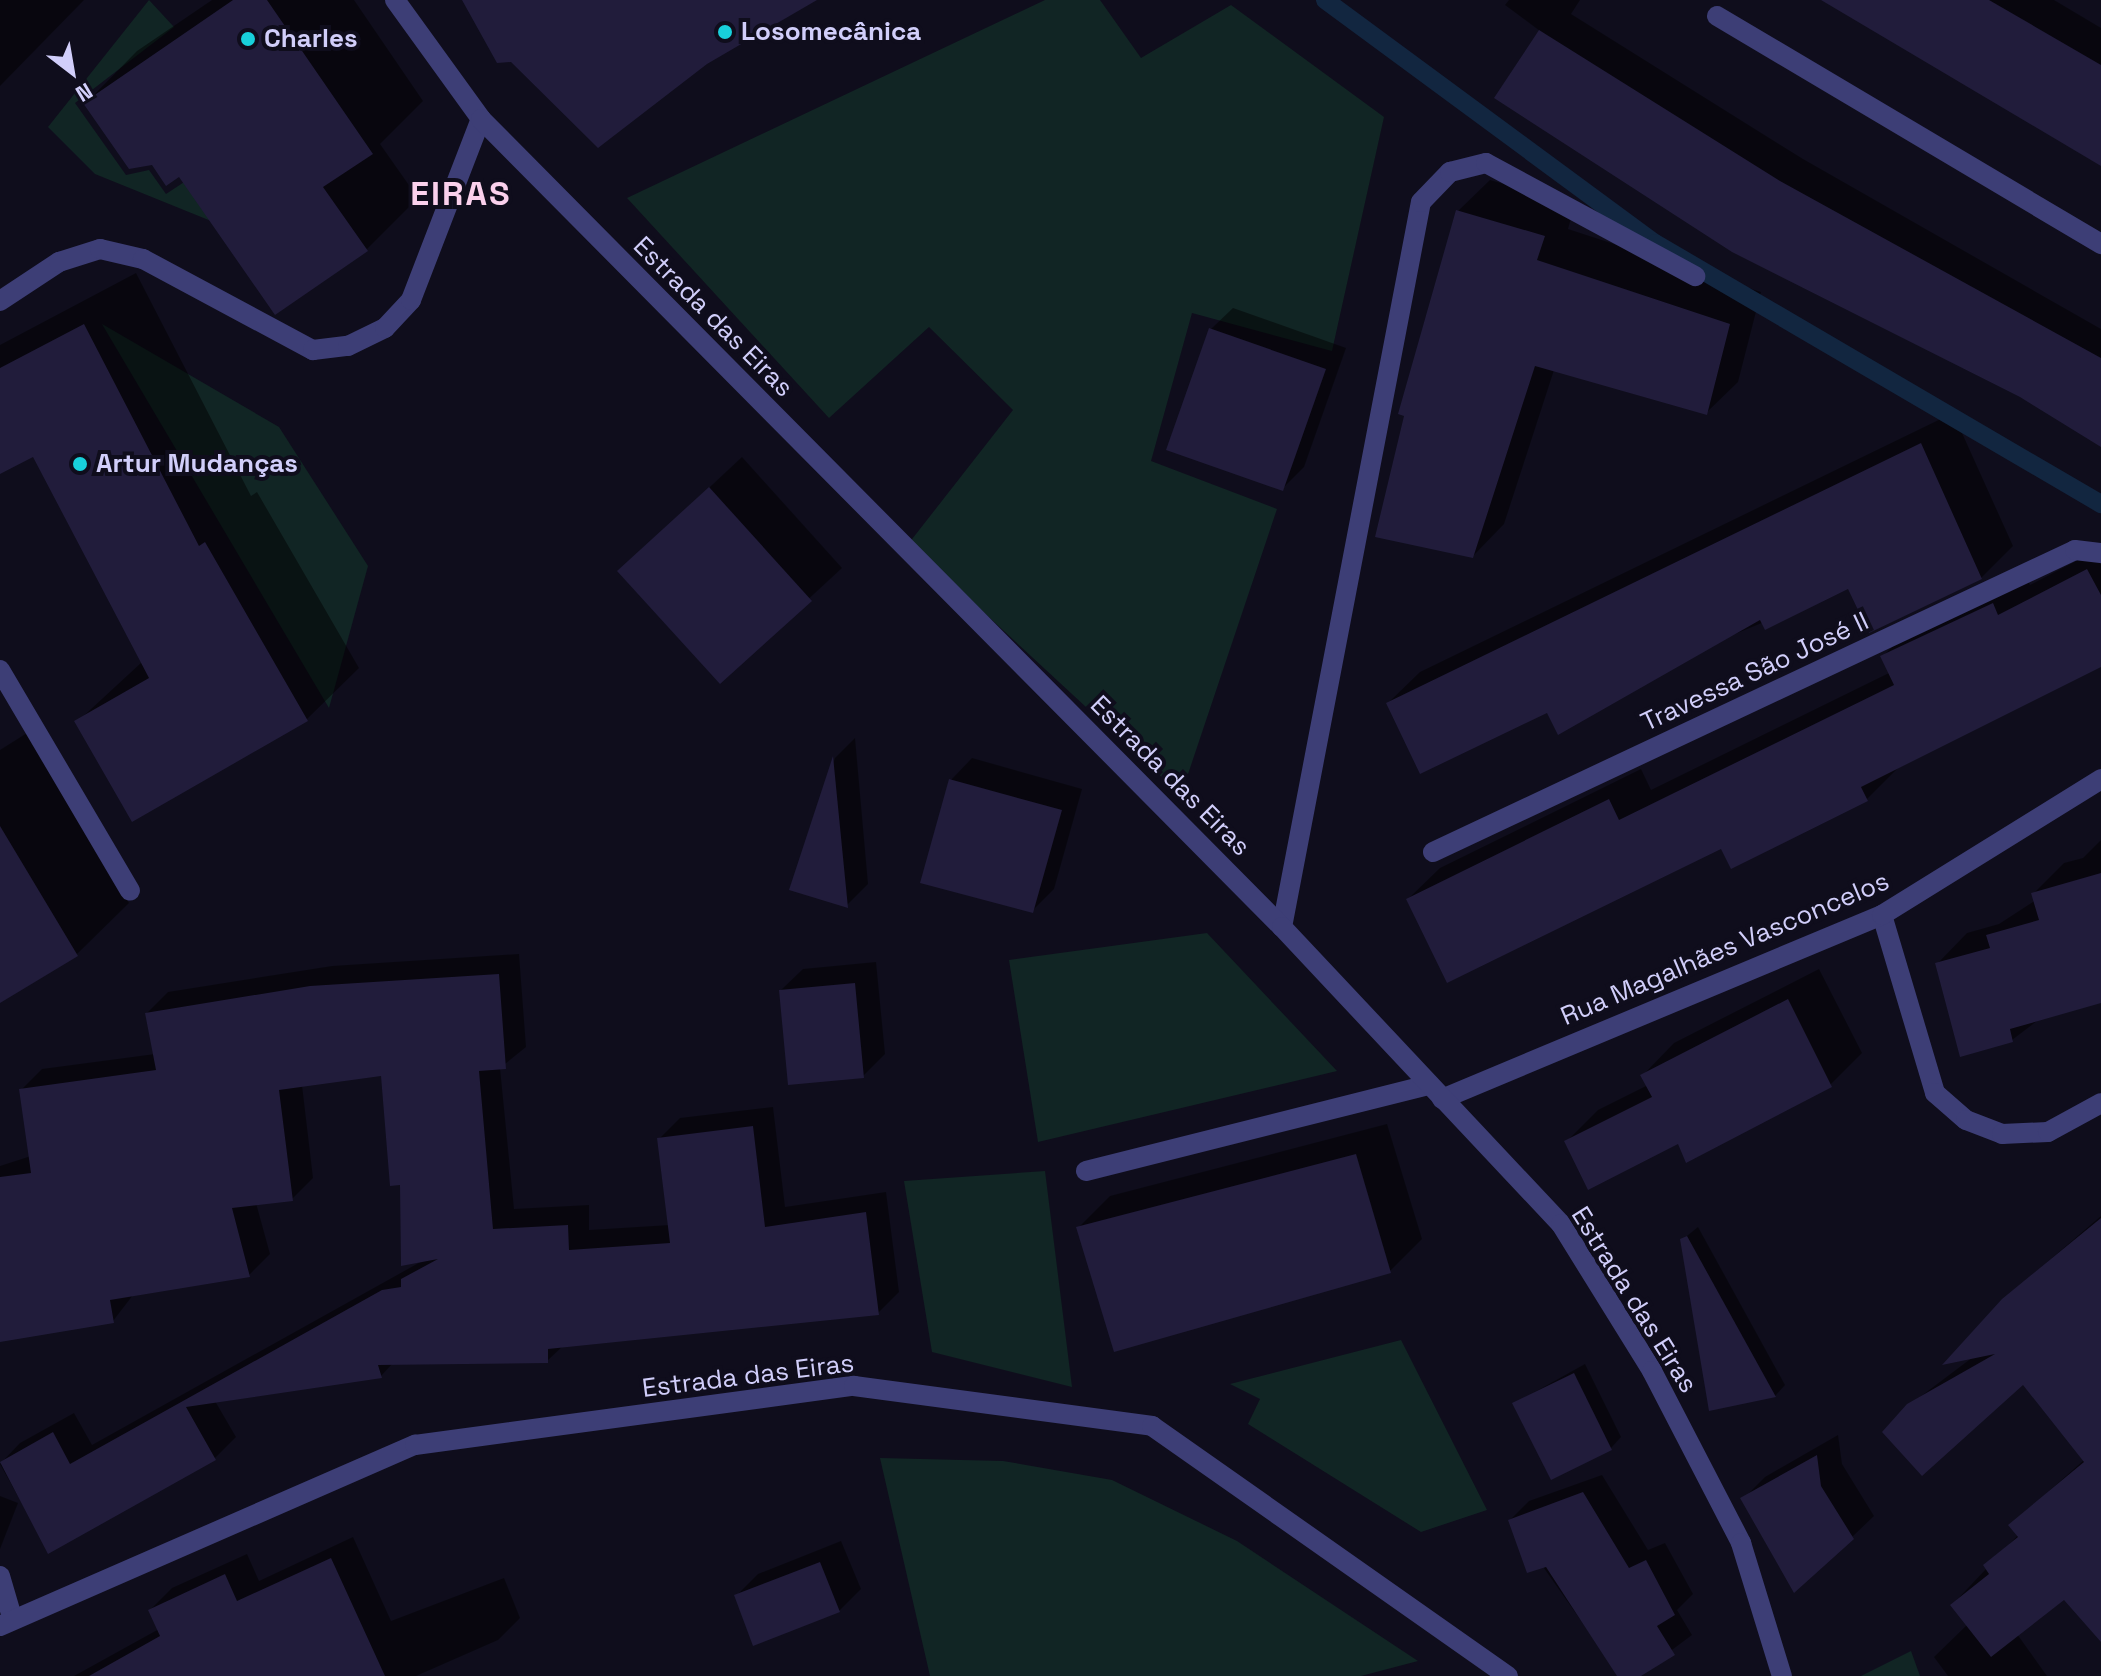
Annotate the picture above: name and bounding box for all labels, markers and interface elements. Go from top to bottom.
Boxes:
place label: Losomecânica [741,16,921,48]
place label: Charles [264,23,358,55]
marker: Losomecânica [716,23,734,41]
marker: Charles [239,30,257,48]
north arrow [32,32,112,112]
text: N [71,77,98,108]
district label: EIRAS [410,174,512,214]
street label: Estrada das Eiras [627,231,799,403]
place label: Artur Mudanças [96,448,298,480]
marker: Artur Mudanças [71,455,89,473]
street label: Travessa São José II [1636,606,1874,738]
street label: Estrada das Eiras [1084,690,1256,862]
street label: Rua Magalhães Vasconcelos [1556,866,1894,1032]
street label: Estrada das Eiras [1564,1201,1704,1399]
street label: Estrada das Eiras [640,1348,856,1404]

